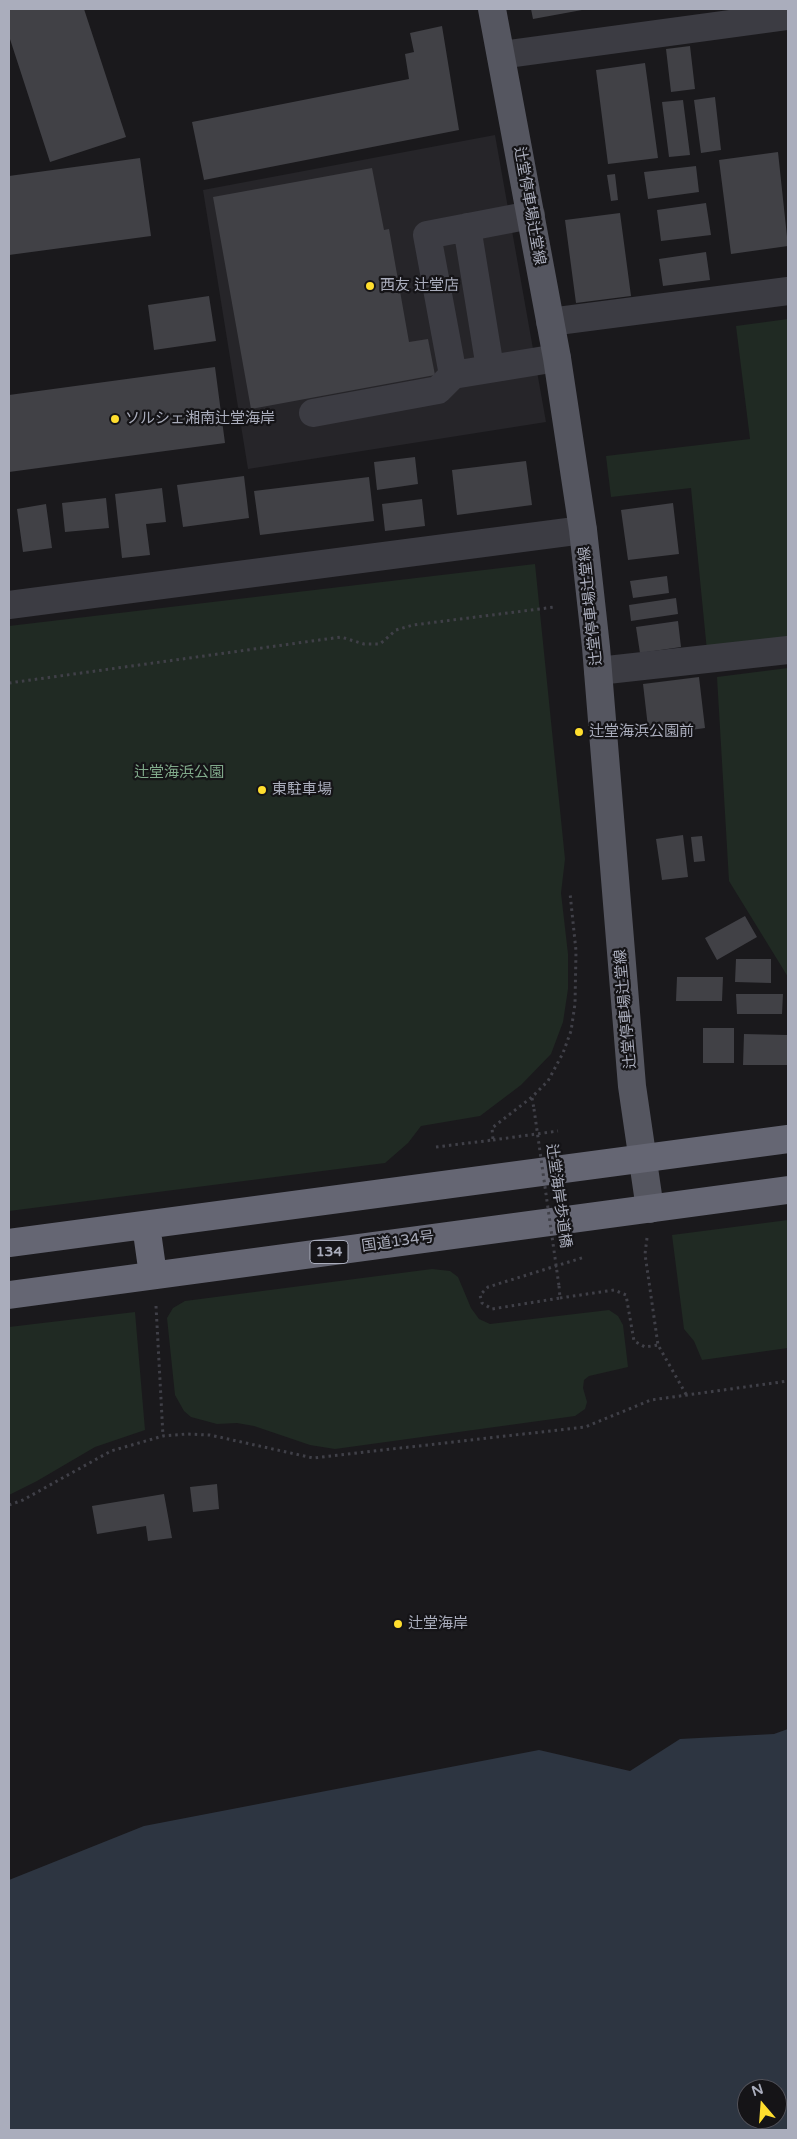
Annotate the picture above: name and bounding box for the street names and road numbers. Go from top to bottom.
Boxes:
street label: 辻堂停車場辻堂線 [510,145,548,267]
street label: 辻堂停車場辻堂線 [576,545,606,667]
street label: 辻堂停車場辻堂線 [612,948,640,1070]
street label: 辻堂海岸歩道橋 [542,1143,574,1249]
street label: 国道134号 [360,1228,436,1256]
road number: 134 [310,1240,348,1264]

